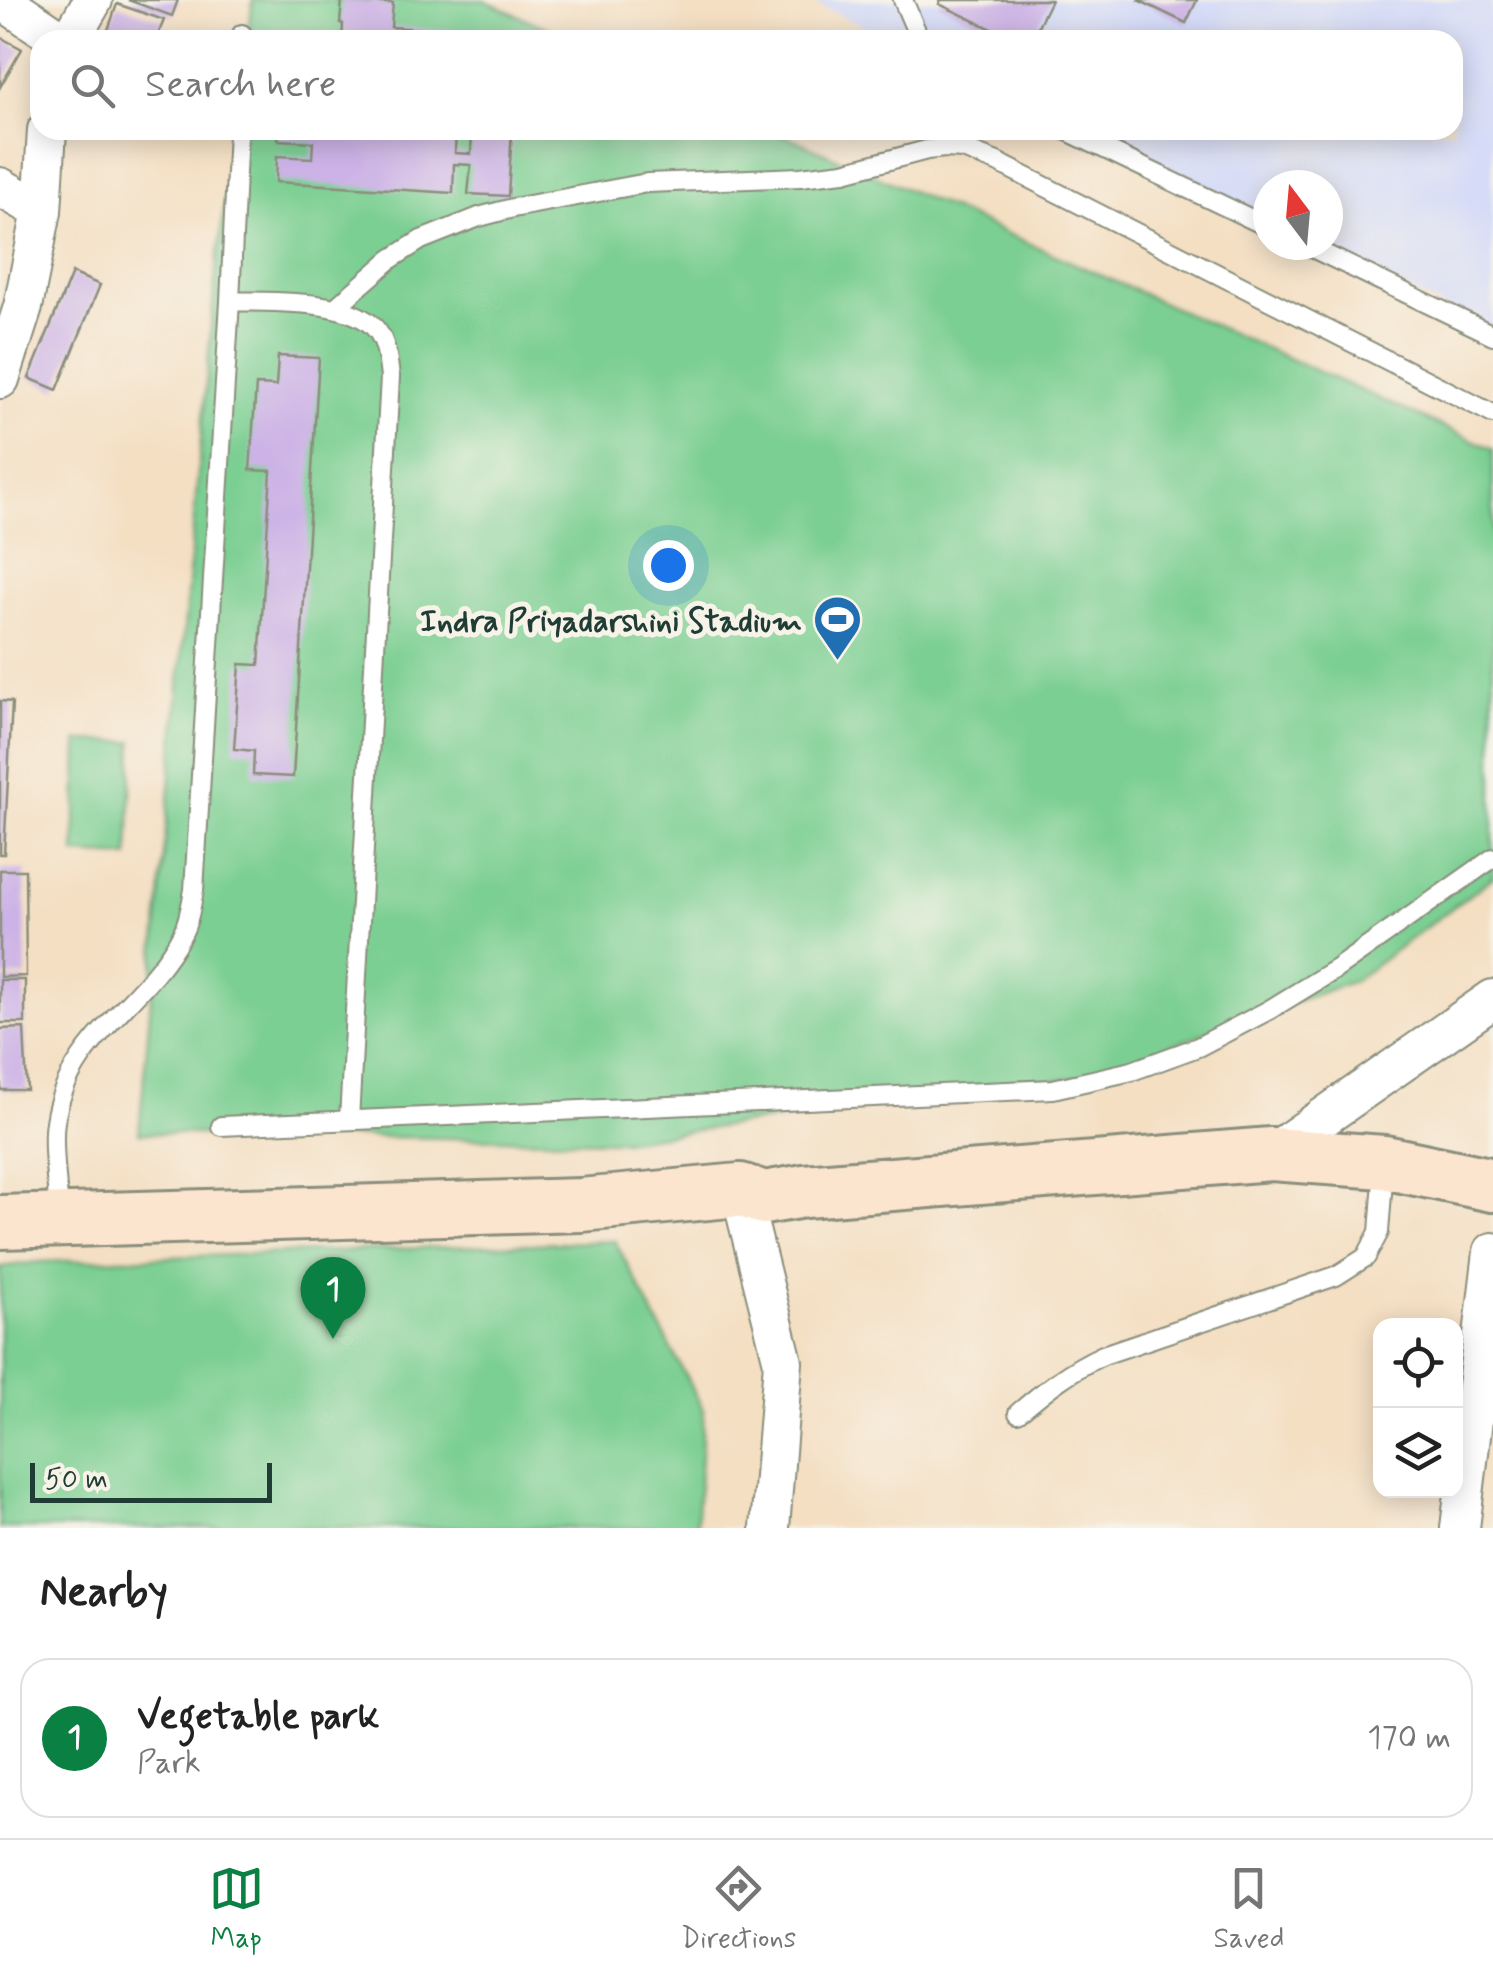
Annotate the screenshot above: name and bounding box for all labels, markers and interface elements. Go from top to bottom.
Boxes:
search box [30,30,1463,140]
icon: search [65,58,120,113]
text: Search here [145,61,336,110]
north arrow [1253,170,1343,260]
your location [643,540,694,591]
sports icon: Indra Priyadarshini Stadium [811,594,863,662]
place label: Indra Priyadarshini Stadium [420,601,802,643]
pin: 1 [300,1256,366,1339]
map controls [1373,1318,1463,1498]
button: locate [1373,1318,1463,1408]
button: layers [1373,1408,1463,1498]
scale bar [30,1458,272,1502]
text: 50 m [45,1462,108,1499]
text: Nearby [40,1566,168,1621]
text: Vegetable park [137,1693,379,1742]
text: 1 [67,1717,82,1759]
text: 170 m [1367,1717,1451,1759]
text: Park [137,1742,201,1784]
tab: Map [209,1861,264,1958]
tab: Directions [681,1861,796,1958]
tab: Saved [1214,1861,1284,1958]

